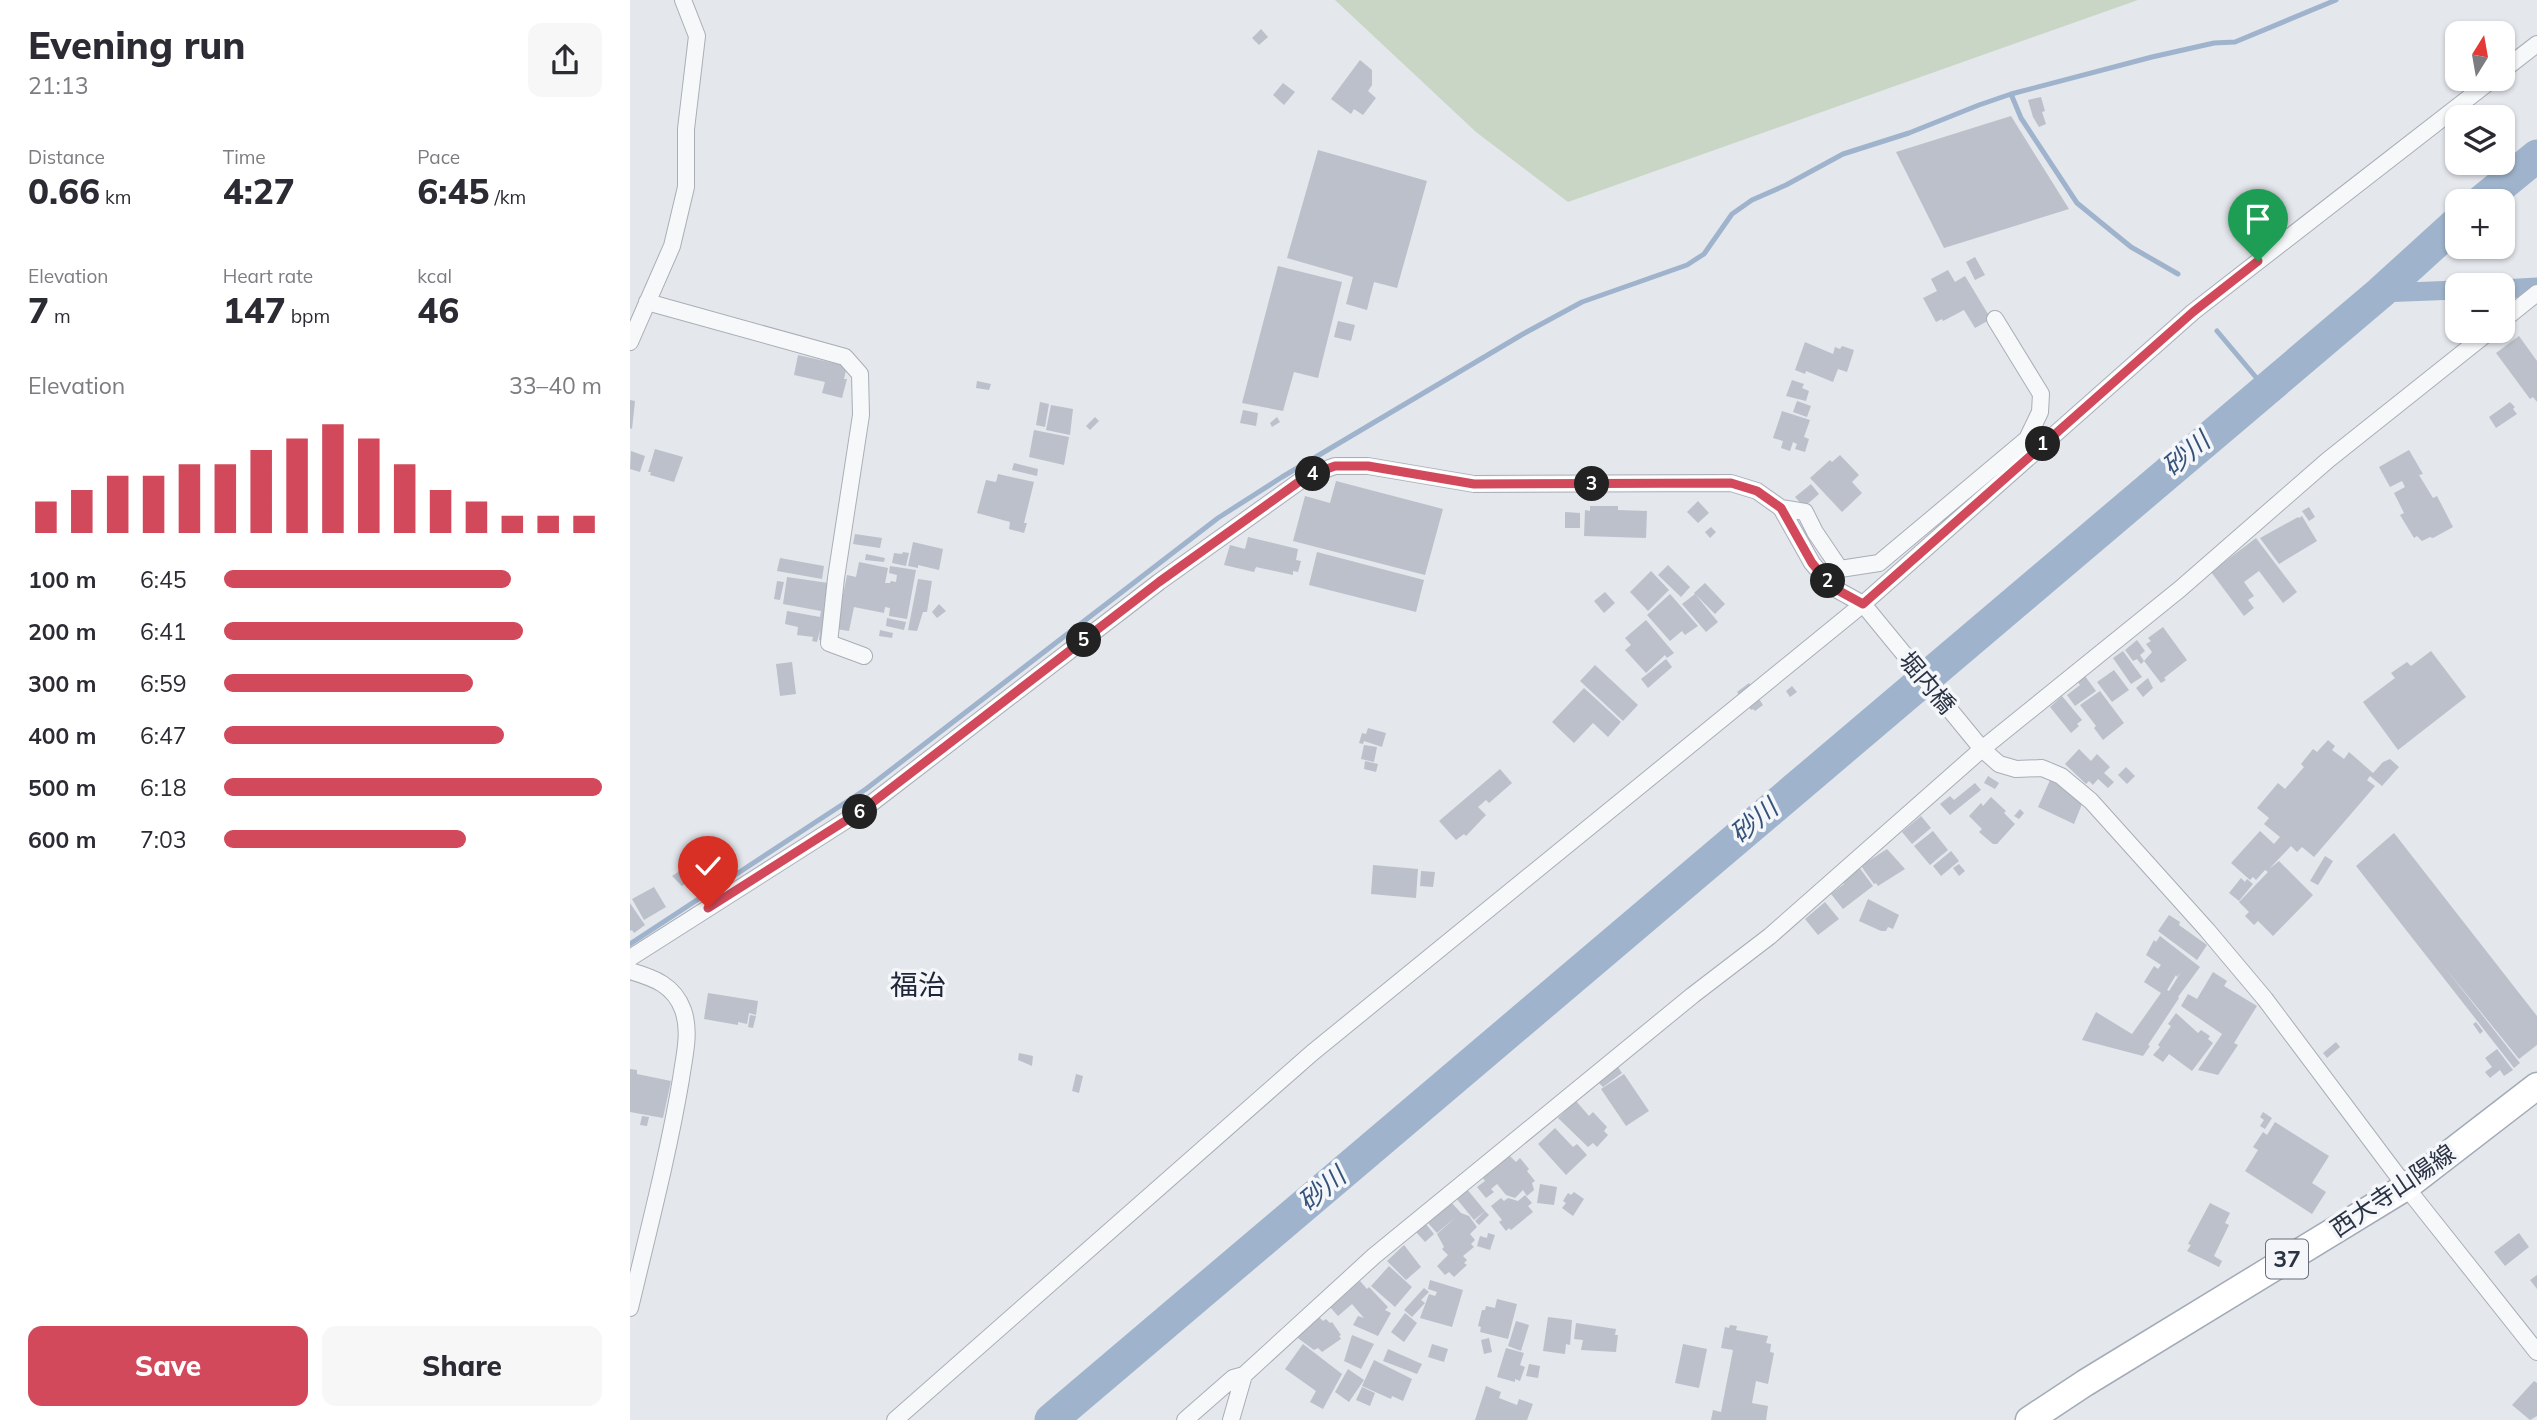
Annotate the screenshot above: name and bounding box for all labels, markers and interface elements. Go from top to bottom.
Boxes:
text: Evening run [28,21,246,69]
north arrow [2445,21,2515,91]
map controls [2445,21,2515,343]
button: share [528,23,602,97]
text: 21:13 [28,71,88,100]
button: layers [2445,105,2515,175]
text: Distance [28,145,105,169]
text: Time [223,145,266,169]
text: Pace [417,145,460,169]
text: 0.66 [28,169,100,213]
text: 4:27 [223,169,295,213]
text: 6:45 [417,169,489,213]
text: km [100,185,132,209]
text: /km [489,185,526,209]
pin [2228,189,2288,261]
button: + [2445,189,2515,259]
icon: arrive [2239,200,2277,238]
text: Elevation [28,264,108,288]
text: Heart rate [223,264,313,288]
text: kcal [417,264,452,288]
button: − [2445,273,2515,343]
text: 7 [28,288,49,332]
text: 147 [223,288,286,332]
text: 46 [417,288,459,332]
text: m [49,304,71,328]
text: bpm [286,304,330,328]
text: Elevation [28,371,125,400]
text: 33–40 m [509,371,602,400]
water label: 砂川 [2155,422,2218,483]
pin: 1 [2026,426,2060,462]
text: 1 [2037,431,2048,455]
pin: 4 [1296,456,1330,491]
text: 4 [1307,461,1318,485]
pin: 3 [1574,466,1609,502]
text: 3 [1586,471,1597,495]
pin: 2 [1810,564,1846,598]
text: 100 m [28,565,96,594]
text: 6:45 [140,565,187,594]
text: 2 [1822,568,1833,592]
text: 200 m [28,617,96,646]
text: 6:41 [140,617,187,646]
pin: 5 [1066,622,1102,658]
text: 5 [1078,627,1089,651]
street label: 堀内橋 [1893,645,1962,720]
text: 300 m [28,669,96,698]
text: 6:59 [140,669,187,698]
text: 400 m [28,721,96,750]
text: 6:47 [140,721,187,750]
text: 500 m [28,773,96,802]
text: 6:18 [140,773,187,802]
water label: 砂川 [1723,789,1786,850]
pin: 6 [842,794,877,830]
text: 6 [854,799,865,823]
text: 600 m [28,825,96,854]
text: 7:03 [140,825,187,854]
pin [678,836,738,908]
icon: check [689,847,727,885]
district label: 福治 [890,967,946,1002]
street label: 西大寺山陽線 [2324,1137,2461,1243]
water label: 砂川 [1291,1157,1354,1218]
road number: 37 [2266,1240,2308,1278]
button: Save [28,1326,308,1406]
button: Share [322,1326,602,1406]

